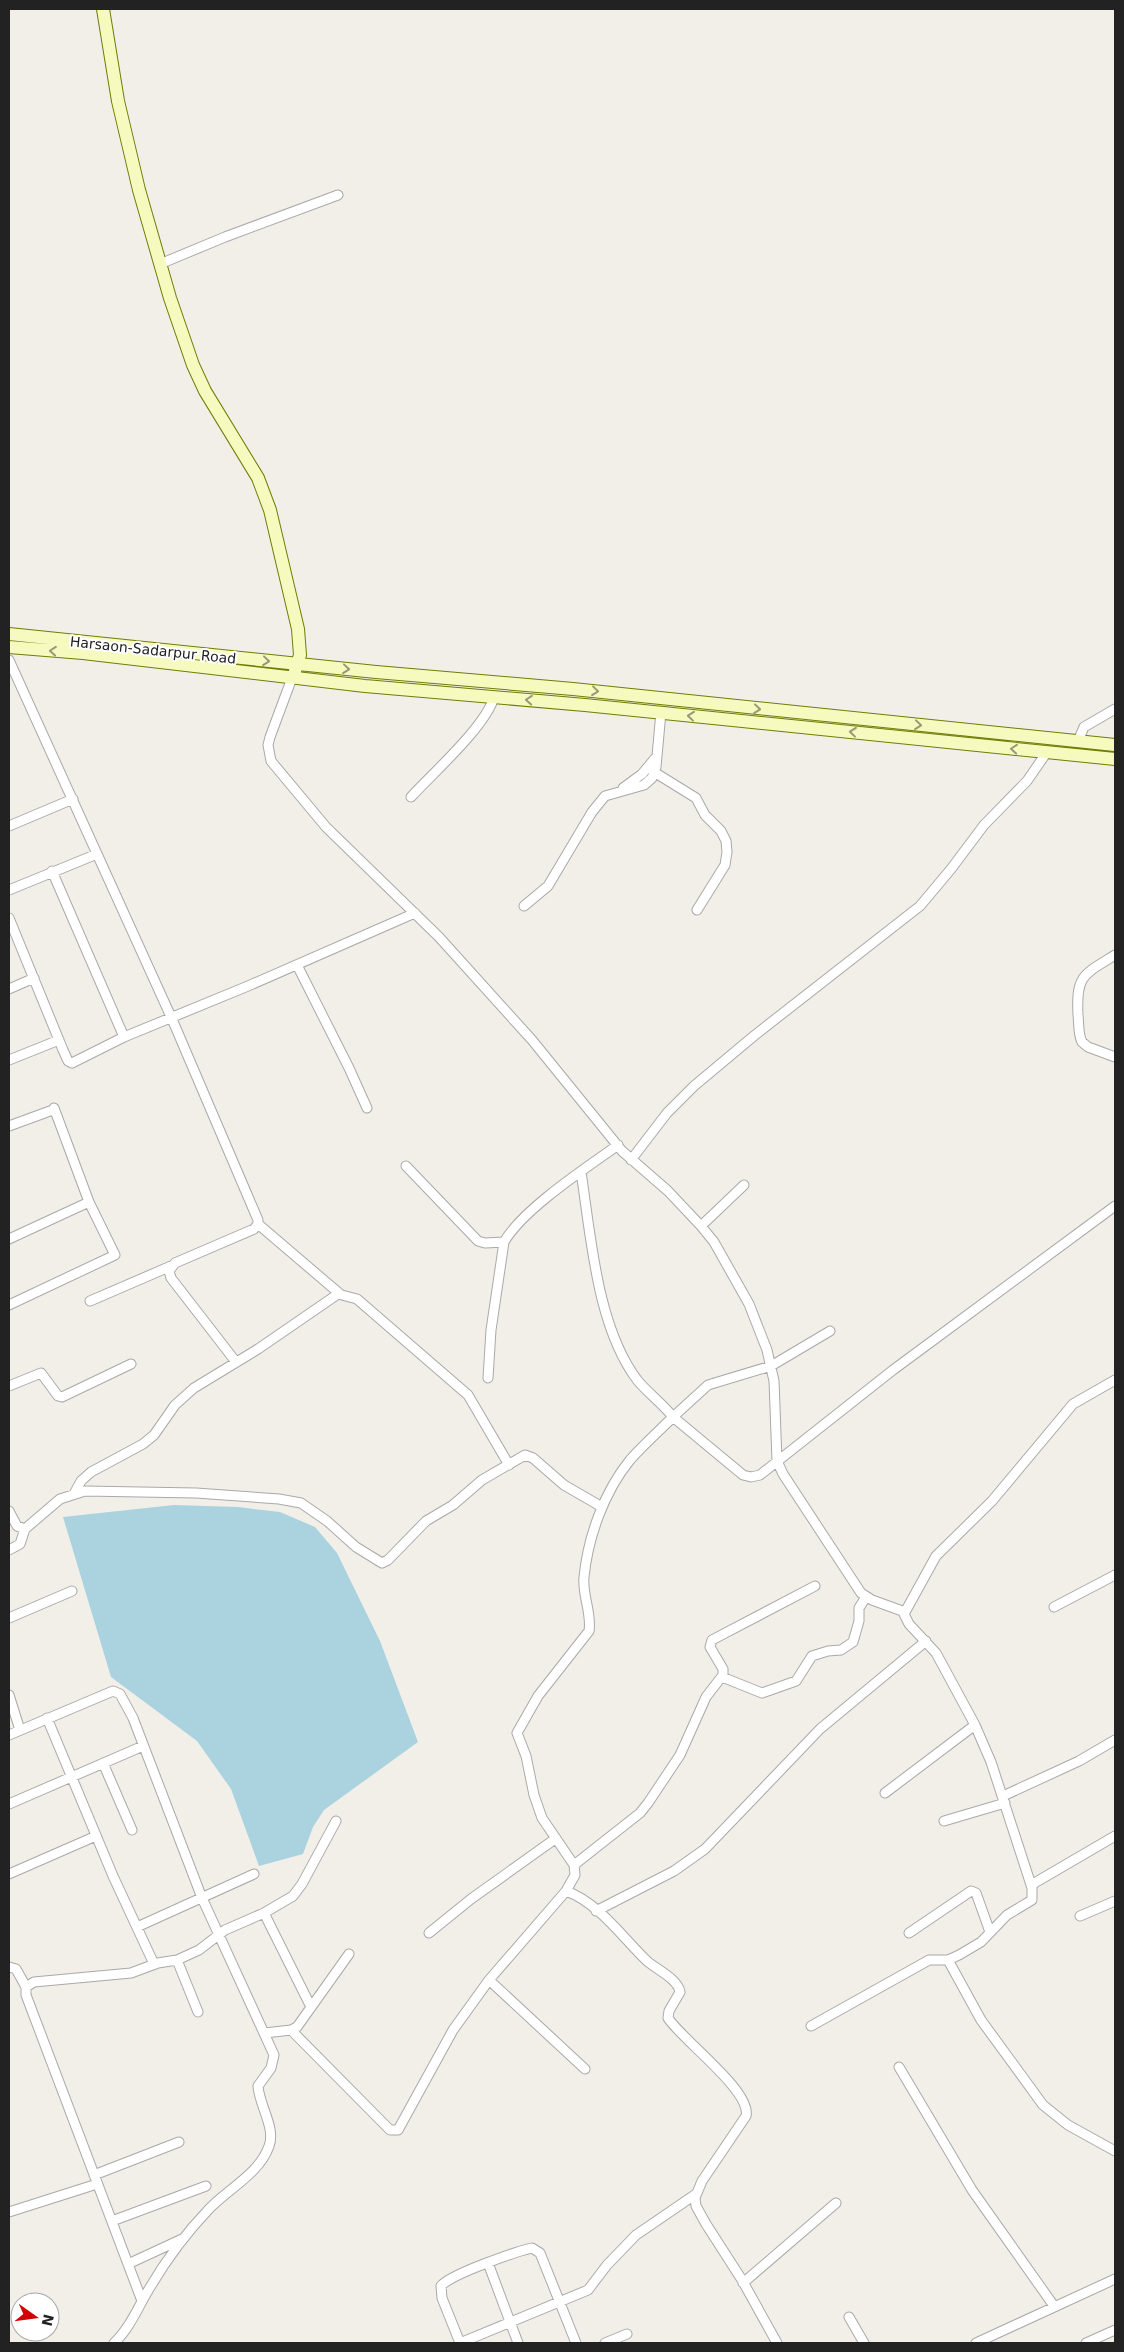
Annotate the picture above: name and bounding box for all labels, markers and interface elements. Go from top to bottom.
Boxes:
street label: Harsaon-Sadarpur Road [69,633,237,667]
one-way arrow [48,645,56,656]
one-way arrow [262,655,270,666]
one-way arrow [343,664,351,675]
one-way arrow [592,685,600,696]
one-way arrow [525,695,533,706]
one-way arrow [753,703,761,714]
one-way arrow [687,710,695,721]
one-way arrow [915,719,923,730]
one-way arrow [849,727,857,738]
one-way arrow [1010,744,1018,755]
north arrow [10,2292,60,2342]
text: N [38,2313,57,2328]

